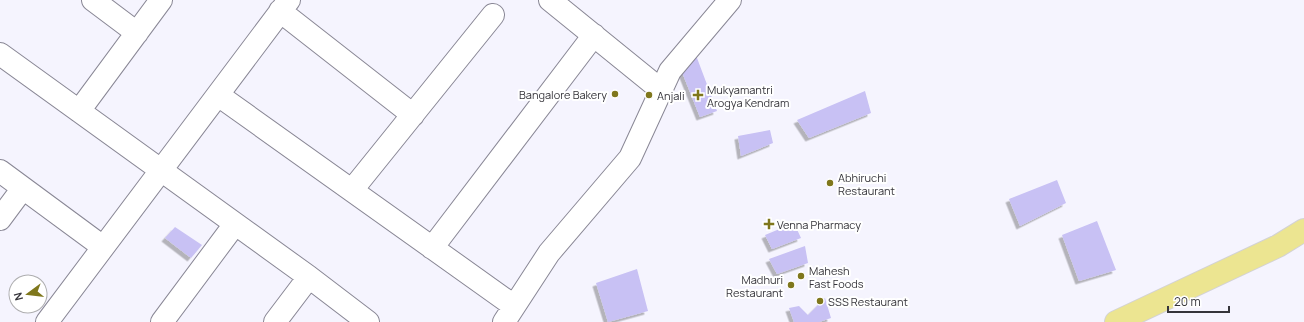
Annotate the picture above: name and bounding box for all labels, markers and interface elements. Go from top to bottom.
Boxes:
place label: Mukyamantri Arogya Kendram [707,82,789,110]
place label: Bangalore Bakery [519,87,607,102]
place label: Anjali [657,88,685,103]
marker: Bangalore Bakery [610,89,620,99]
marker: Mukyamantri Arogya Kendram [692,89,704,101]
marker: Anjali [644,90,654,100]
place label: Abhiruchi Restaurant [838,170,895,198]
marker: Abhiruchi Restaurant [825,178,835,188]
place label: Venna Pharmacy [777,217,861,232]
marker: Venna Pharmacy [764,219,774,229]
place label: Mahesh Fast Foods [809,263,864,291]
marker: Mahesh Fast Foods [796,271,806,281]
place label: Madhuri Restaurant [726,272,783,300]
north arrow [8,274,48,314]
marker: Madhuri Restaurant [786,280,796,290]
scale bar [1168,288,1229,314]
text: N [10,291,26,302]
text: 20 m [1174,293,1201,310]
place label: SSS Restaurant [828,294,908,309]
marker: SSS Restaurant [815,296,825,306]

